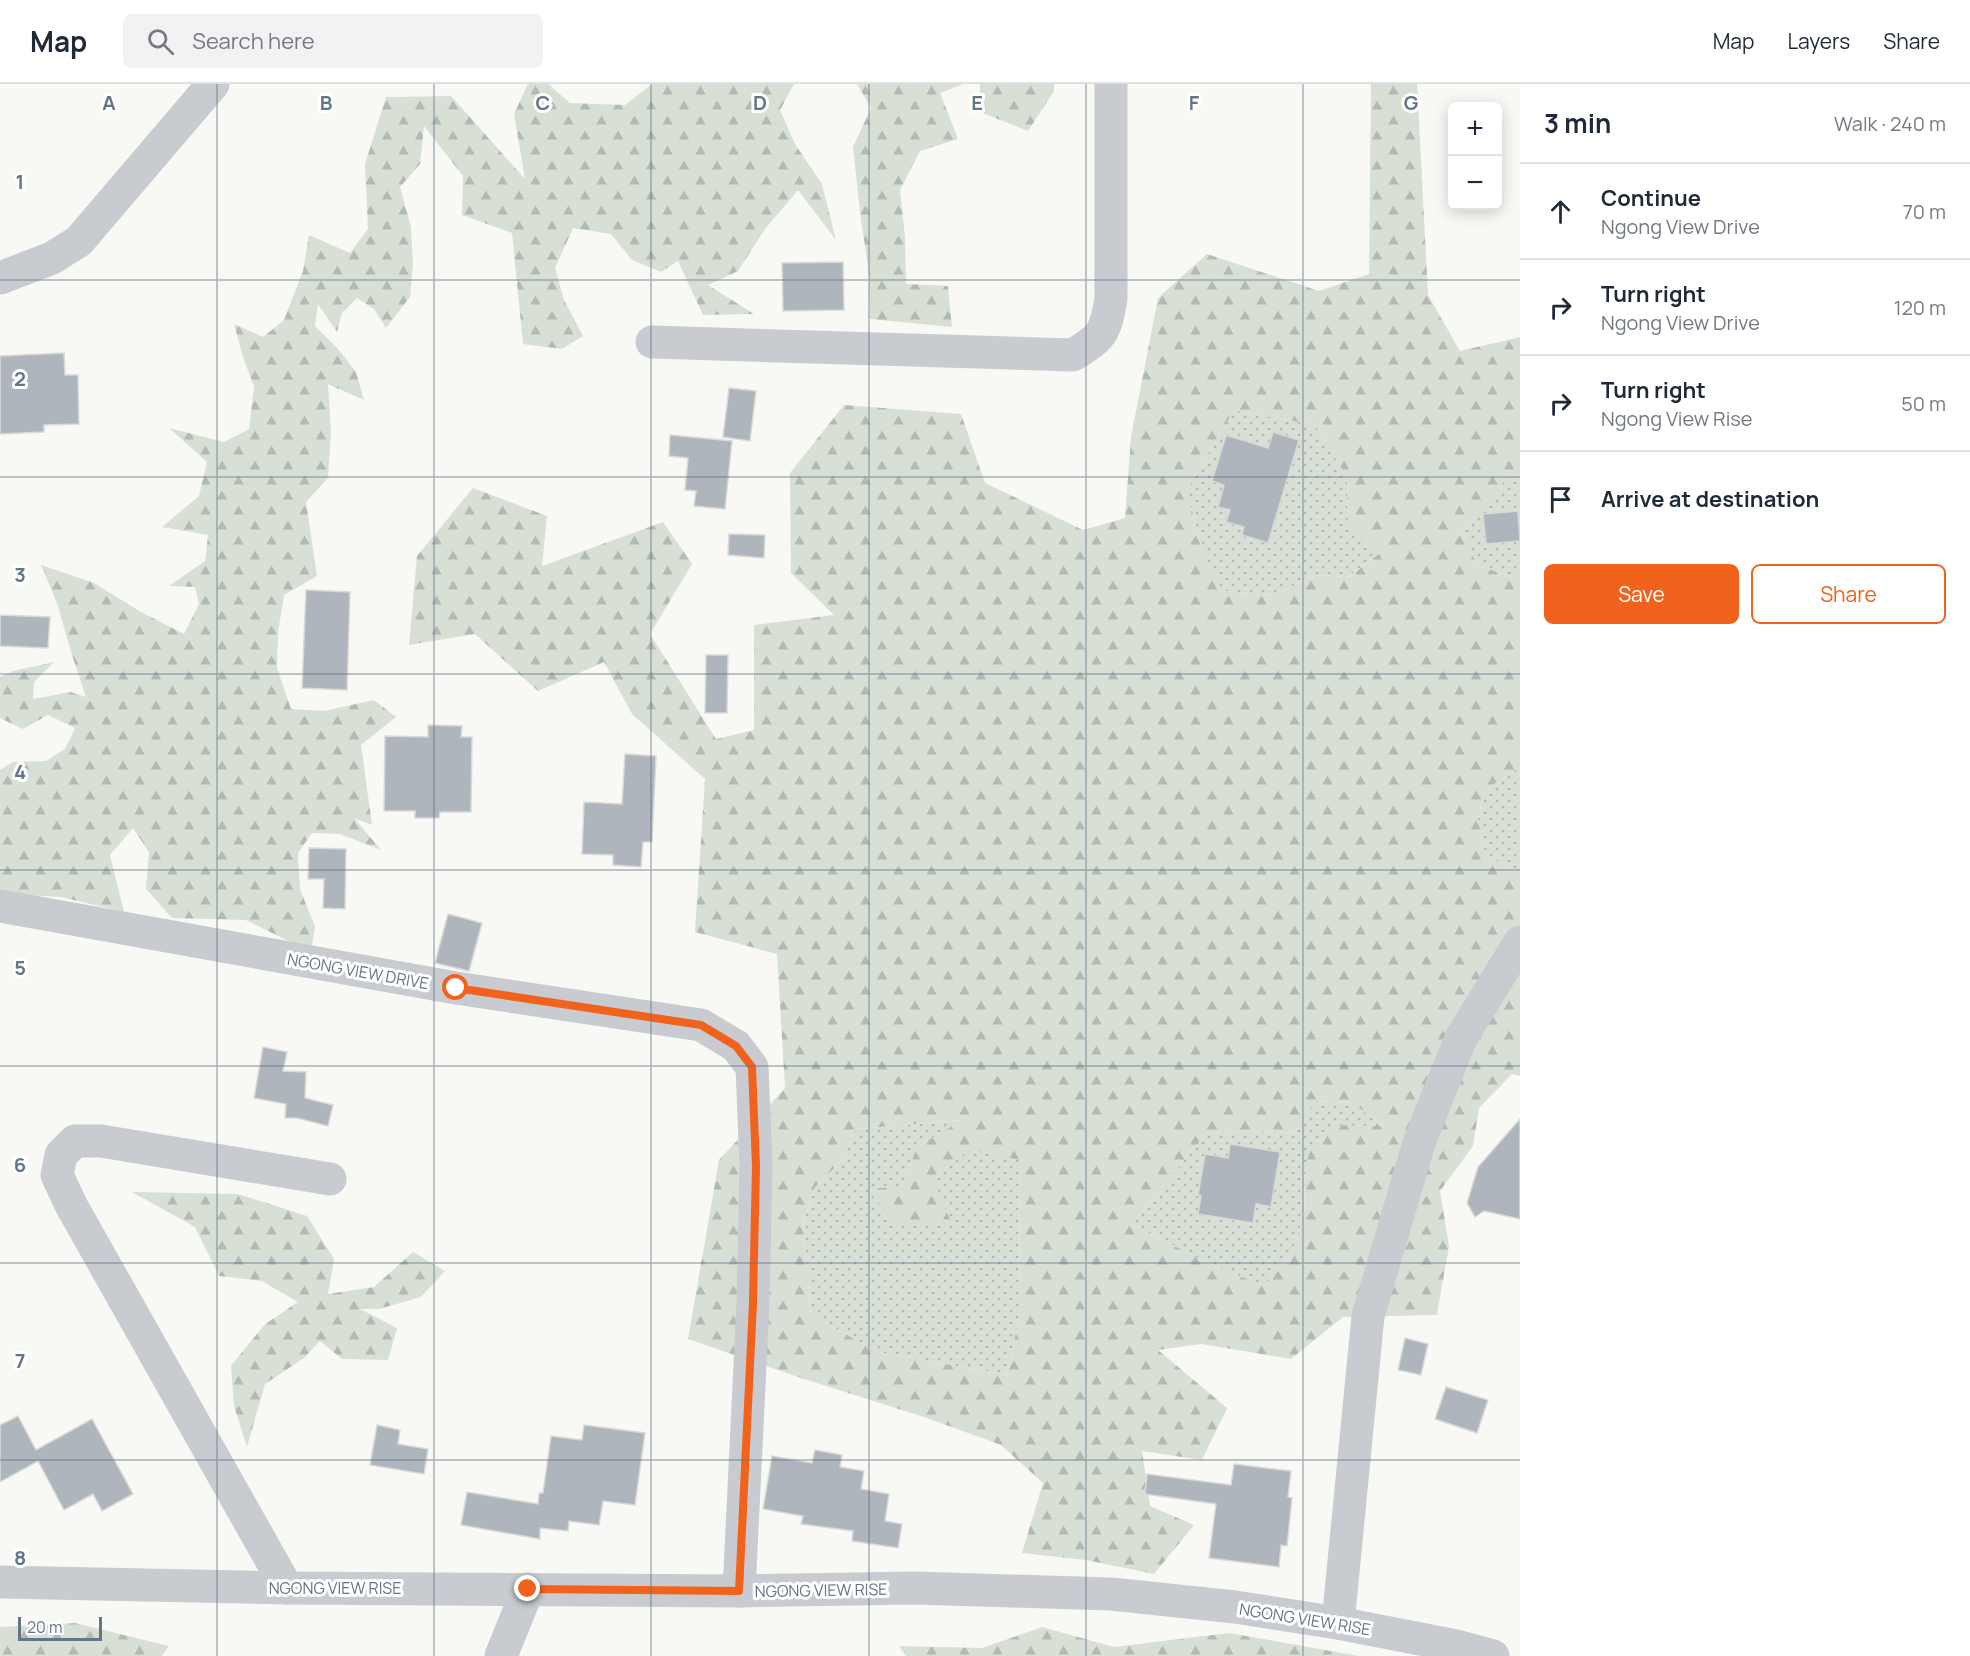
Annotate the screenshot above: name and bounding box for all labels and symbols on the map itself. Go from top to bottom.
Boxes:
text: A [102,89,116,116]
text: B [320,89,333,116]
text: C [536,89,550,116]
text: D [753,89,767,116]
text: E [971,89,983,116]
text: F [1189,89,1200,116]
text: G [1404,89,1419,116]
text: 1 [16,168,24,195]
text: 2 [14,365,26,392]
text: 3 [14,561,26,588]
text: 4 [14,758,26,785]
street label: NGONG VIEW DRIVE [286,948,430,994]
text: 5 [14,954,26,981]
route start [442,974,468,1000]
text: 6 [14,1151,26,1178]
text: 7 [15,1347,25,1374]
text: 8 [14,1544,26,1571]
route end [514,1575,540,1601]
street label: NGONG VIEW RISE [269,1577,401,1599]
street label: NGONG VIEW RISE [754,1578,888,1602]
street label: NGONG VIEW RISE [1238,1598,1372,1640]
scale bar [18,1614,102,1642]

